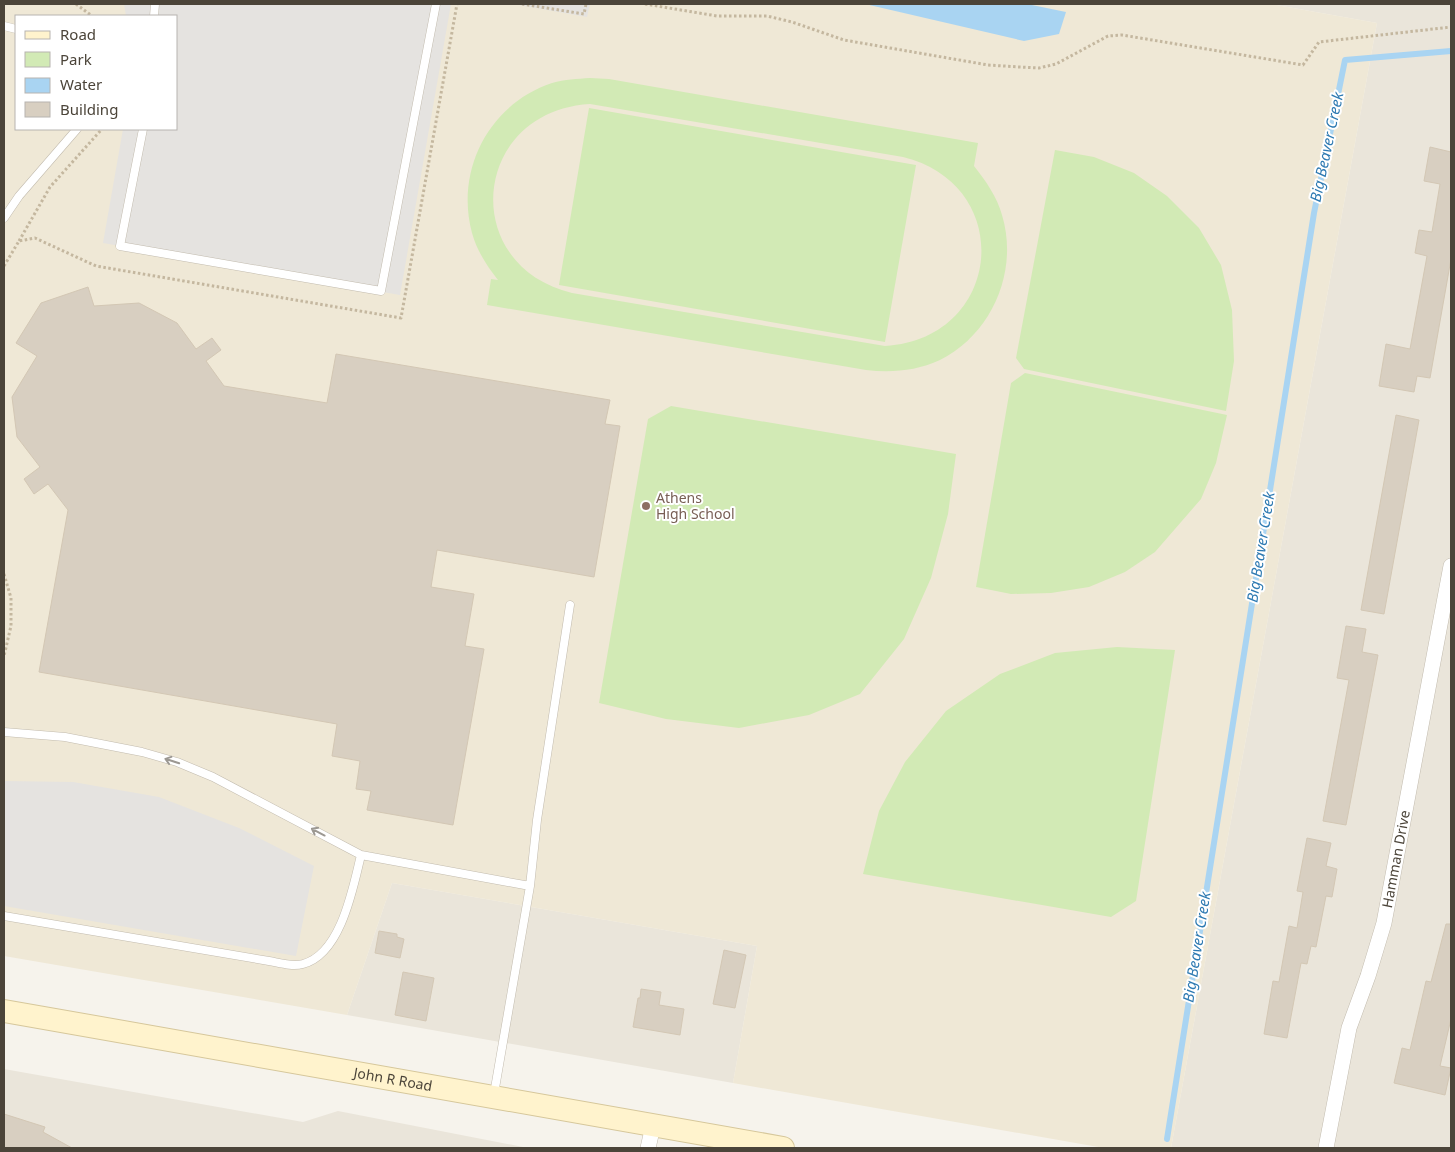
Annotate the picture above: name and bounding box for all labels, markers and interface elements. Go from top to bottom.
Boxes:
legend [15,15,178,130]
text: Road [60,24,96,44]
text: Park [60,49,92,69]
text: Water [60,74,102,94]
water label: Big Beaver Creek [1305,90,1348,204]
text: Building [60,99,118,119]
place label: Athens High School [656,488,735,523]
water label: Big Beaver Creek [1241,490,1279,604]
marker: Athens High School [640,500,652,512]
one-way arrow [164,755,180,765]
street label: Hamman Drive [1377,808,1414,909]
one-way arrow [310,827,325,837]
water label: Big Beaver Creek [1177,890,1215,1004]
street label: John R Road [350,1062,434,1095]

